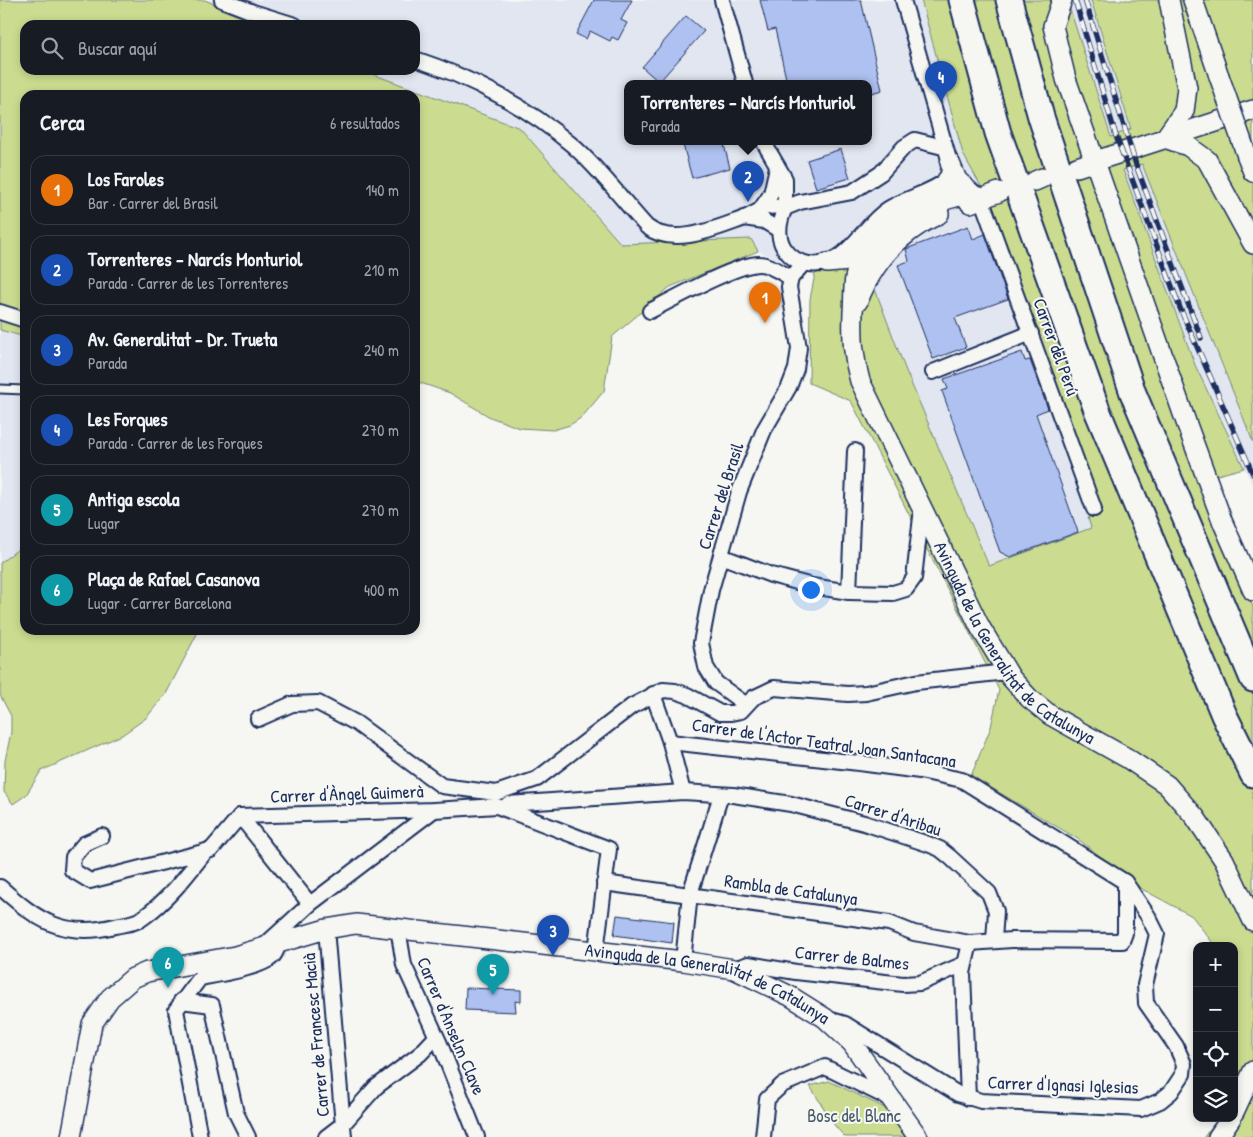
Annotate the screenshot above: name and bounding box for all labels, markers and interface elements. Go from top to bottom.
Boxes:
search box [20,20,420,75]
icon: search [38,34,66,62]
text: Buscar aquí [78,35,157,61]
pin: 4 [925,61,957,102]
popup [624,80,872,145]
text: Torrenteres - Narcís Monturiol [641,89,855,115]
text: Cerca [40,108,84,137]
text: 6 resultados [330,112,400,134]
text: Parada [641,115,680,137]
pin: 2 [732,161,764,202]
text: Los Faroles [88,166,164,192]
text: 1 [54,179,60,201]
text: 140 m [365,179,399,201]
text: Bar · Carrer del Brasil [88,192,218,214]
text: Torrenteres - Narcís Monturiol [88,246,302,272]
text: 2 [53,259,61,281]
text: 210 m [364,259,399,281]
text: Parada · Carrer de les Torrenteres [88,272,288,294]
pin: 1 [749,282,781,323]
street label: Carrer del Perú [1027,295,1086,399]
text: Av. Generalitat - Dr. Trueta [88,326,277,352]
text: 3 [53,339,61,361]
text: 240 m [364,339,399,361]
text: Parada [88,352,127,374]
text: Les Forques [88,406,168,432]
text: 4 [54,419,60,441]
text: 270 m [362,419,399,441]
text: Parada · Carrer de les Forques [88,432,263,454]
street label: Carrer del Brasil [691,439,750,552]
text: Antiga escola [88,486,179,512]
text: 5 [54,499,60,521]
text: 270 m [362,499,399,521]
text: Lugar [88,512,120,534]
street label: Avinguda de la Generalitat de Catalunya [928,537,1100,750]
text: Plaça de Rafael Casanova [88,566,259,592]
your location [798,577,824,603]
text: 6 [54,579,60,601]
text: 400 m [364,579,399,601]
text: Lugar · Carrer Barcelona [88,592,231,614]
street label: Carrer de l'Actor Teatral Joan Santacana [690,712,958,773]
street label: Carrer d'Àngel Guimerà [270,778,424,809]
street label: Carrer d'Aribau [842,787,945,842]
street label: Rambla de Catalunya [723,868,859,911]
pin: 3 [537,915,569,956]
street label: Avinguda de la Generalitat de Catalunya [584,937,835,1030]
street label: Carrer de Balmes [794,939,910,976]
map controls [1193,942,1238,1122]
button: + [1193,942,1238,987]
pin: 6 [152,947,184,988]
street label: Carrer de Francesc Macià [296,952,335,1118]
street label: Carrer d'Anselm Clave [411,953,492,1098]
pin: 5 [477,954,509,995]
button: − [1193,987,1238,1032]
button: locate [1193,1032,1238,1077]
street label: Carrer d'Ignasi Iglesias [987,1069,1139,1100]
button: layers [1193,1077,1238,1122]
park label: Bosc del Blanc [807,1103,901,1128]

